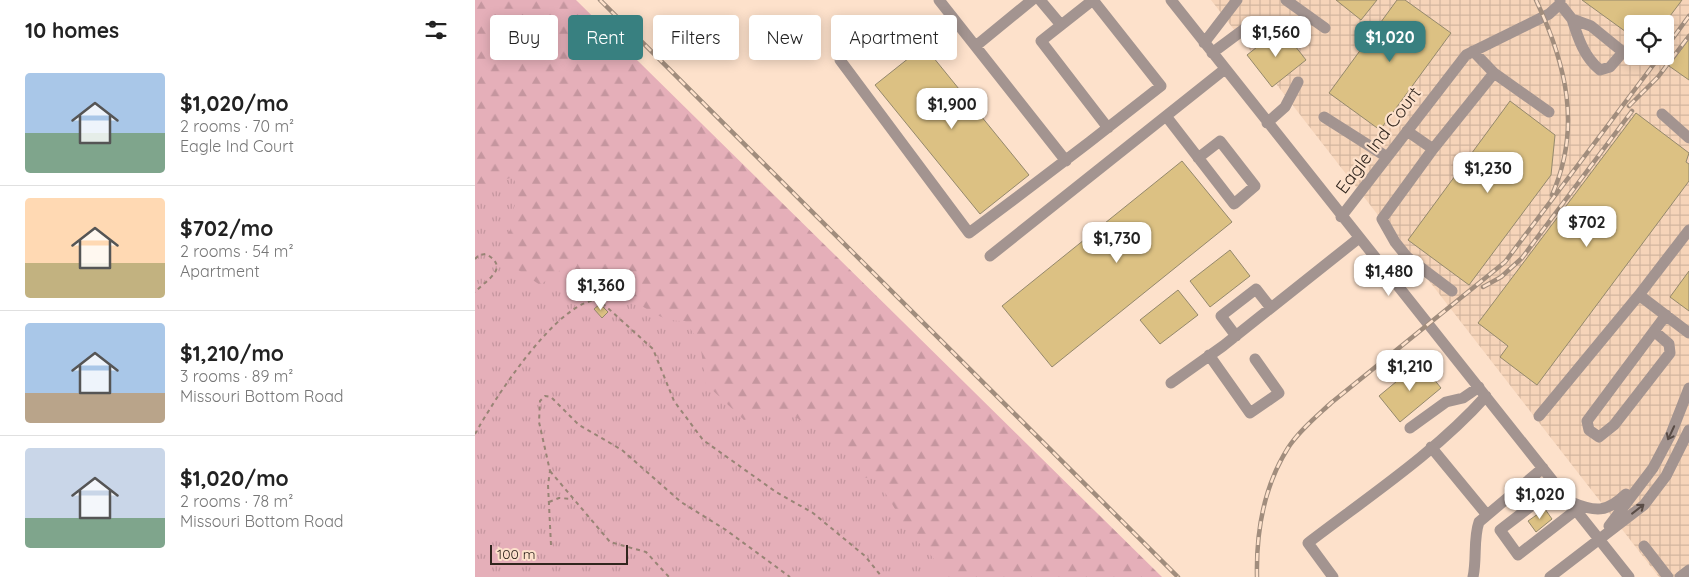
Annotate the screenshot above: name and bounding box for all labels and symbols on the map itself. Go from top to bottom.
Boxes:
pin: $1,560 [1235,15,1317,58]
pin: $1,020 [1349,20,1431,63]
street label: Eagle Ind Court [1330,82,1426,198]
pin: $1,900 [911,88,993,130]
pin: $1,230 [1447,152,1529,194]
pin: $702 [1557,206,1617,248]
pin: $1,730 [1076,222,1158,264]
pin: $1,480 [1348,254,1430,297]
pin: $1,360 [560,268,642,311]
pin: $1,210 [1369,350,1451,392]
one-way arrow [1666,425,1675,440]
pin: $1,020 [1499,478,1581,520]
one-way arrow [1631,504,1644,515]
scale bar [490,542,627,565]

